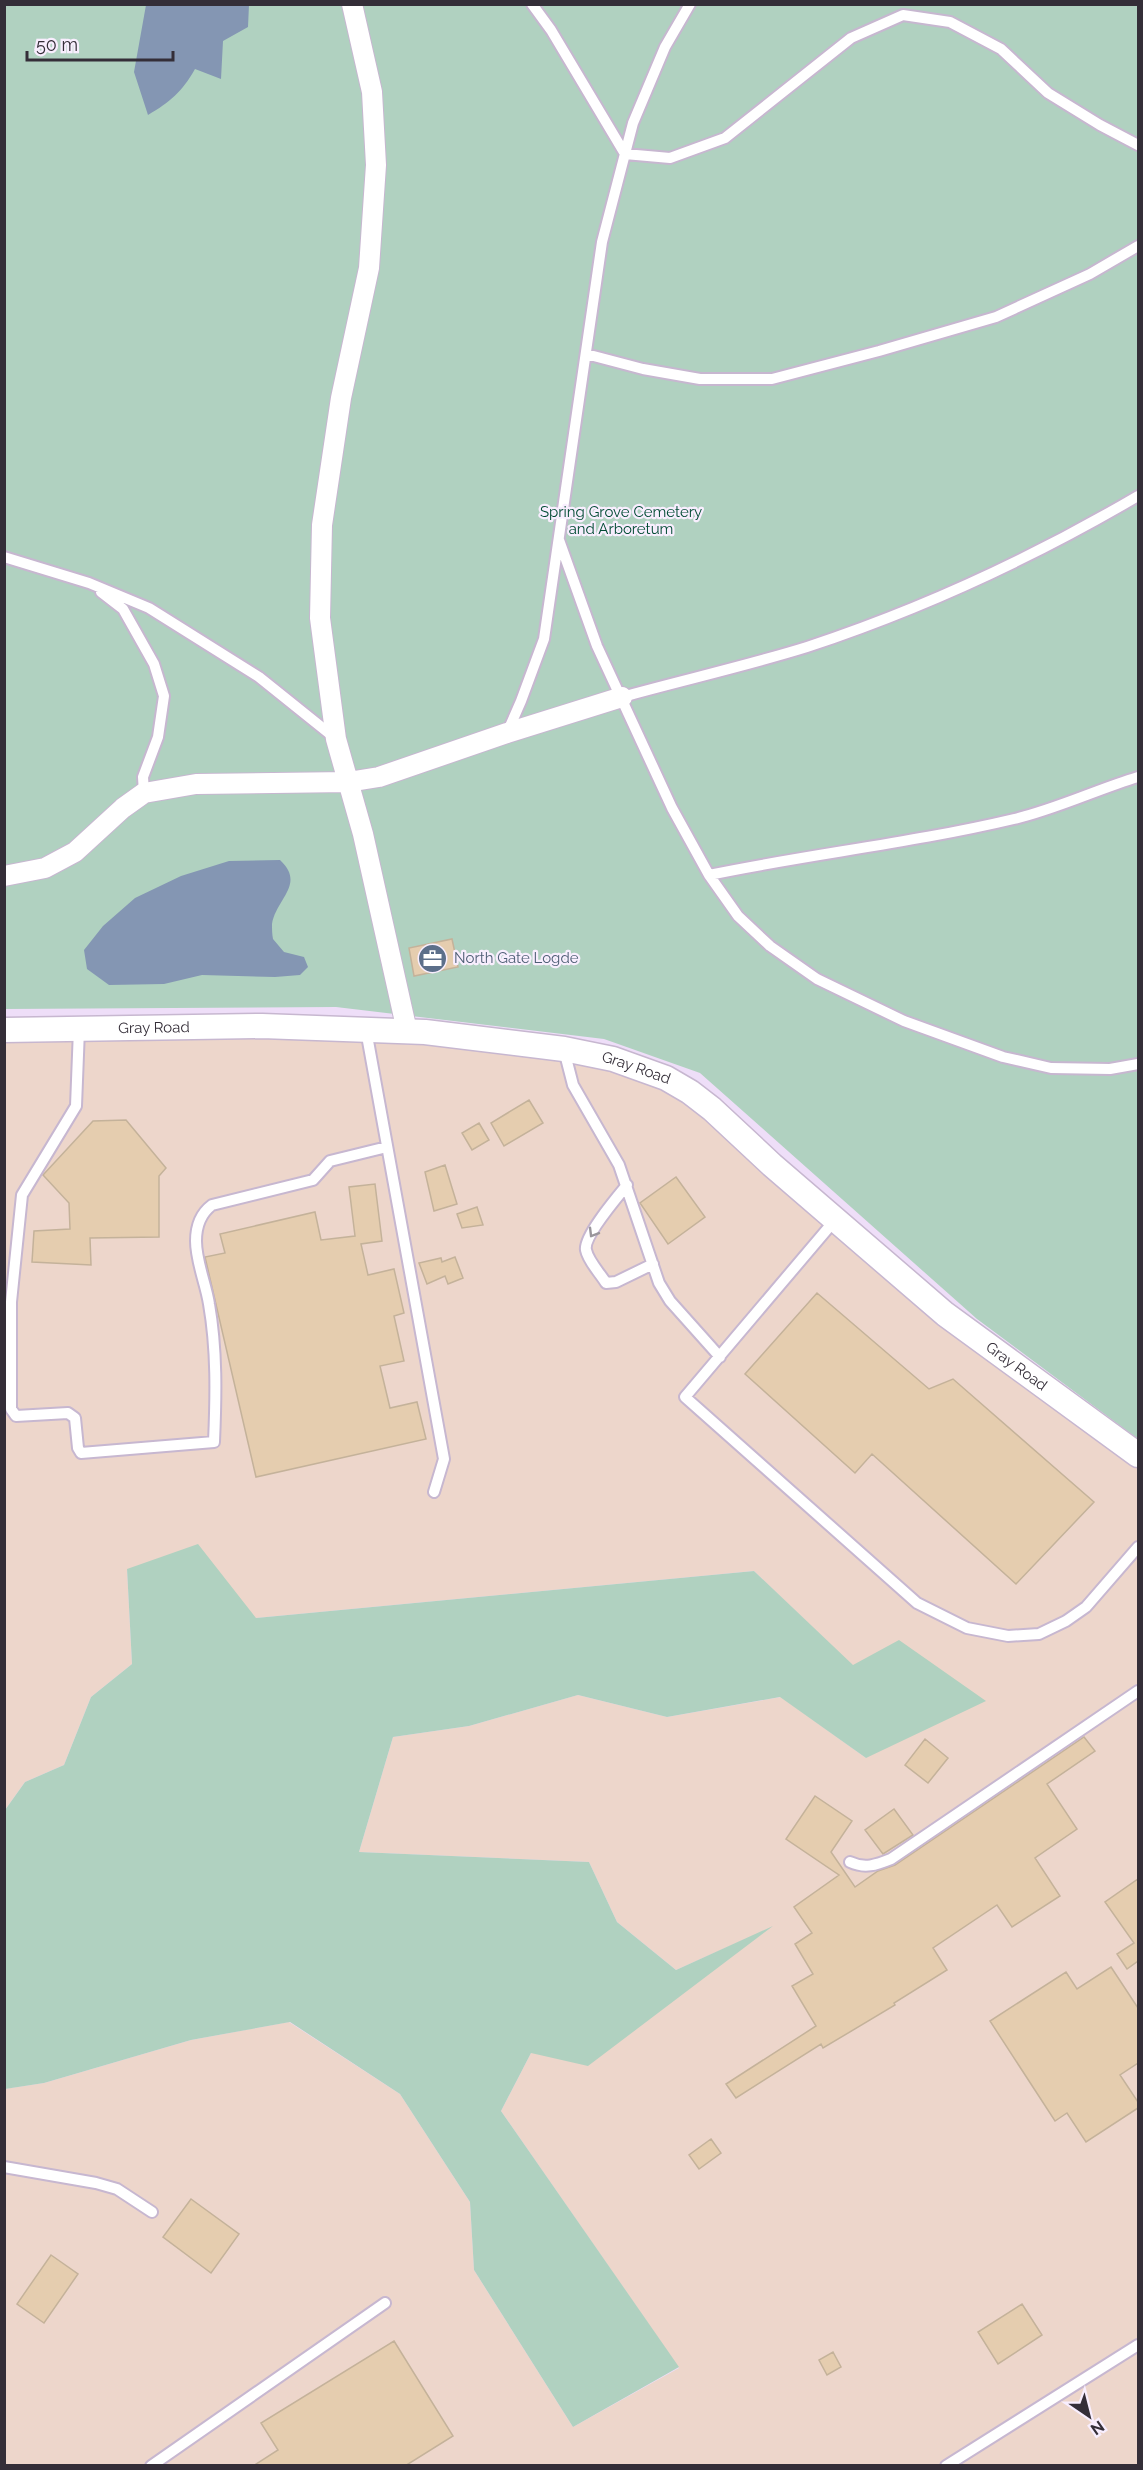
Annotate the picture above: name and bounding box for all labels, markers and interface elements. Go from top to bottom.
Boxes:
scale bar [27,24,172,62]
text: 50 m [36,34,78,55]
park label: Spring Grove Cemetery and Arboretum [540,503,702,538]
office icon: North Gate Logde [417,942,449,974]
place label: North Gate Logde [454,949,579,967]
street label: Gray Road [118,1018,190,1037]
street label: Gray Road [600,1048,673,1088]
one-way arrow [588,1227,600,1237]
street label: Gray Road [982,1338,1051,1395]
north arrow [1059,2386,1119,2446]
text: N [1087,2417,1108,2439]

